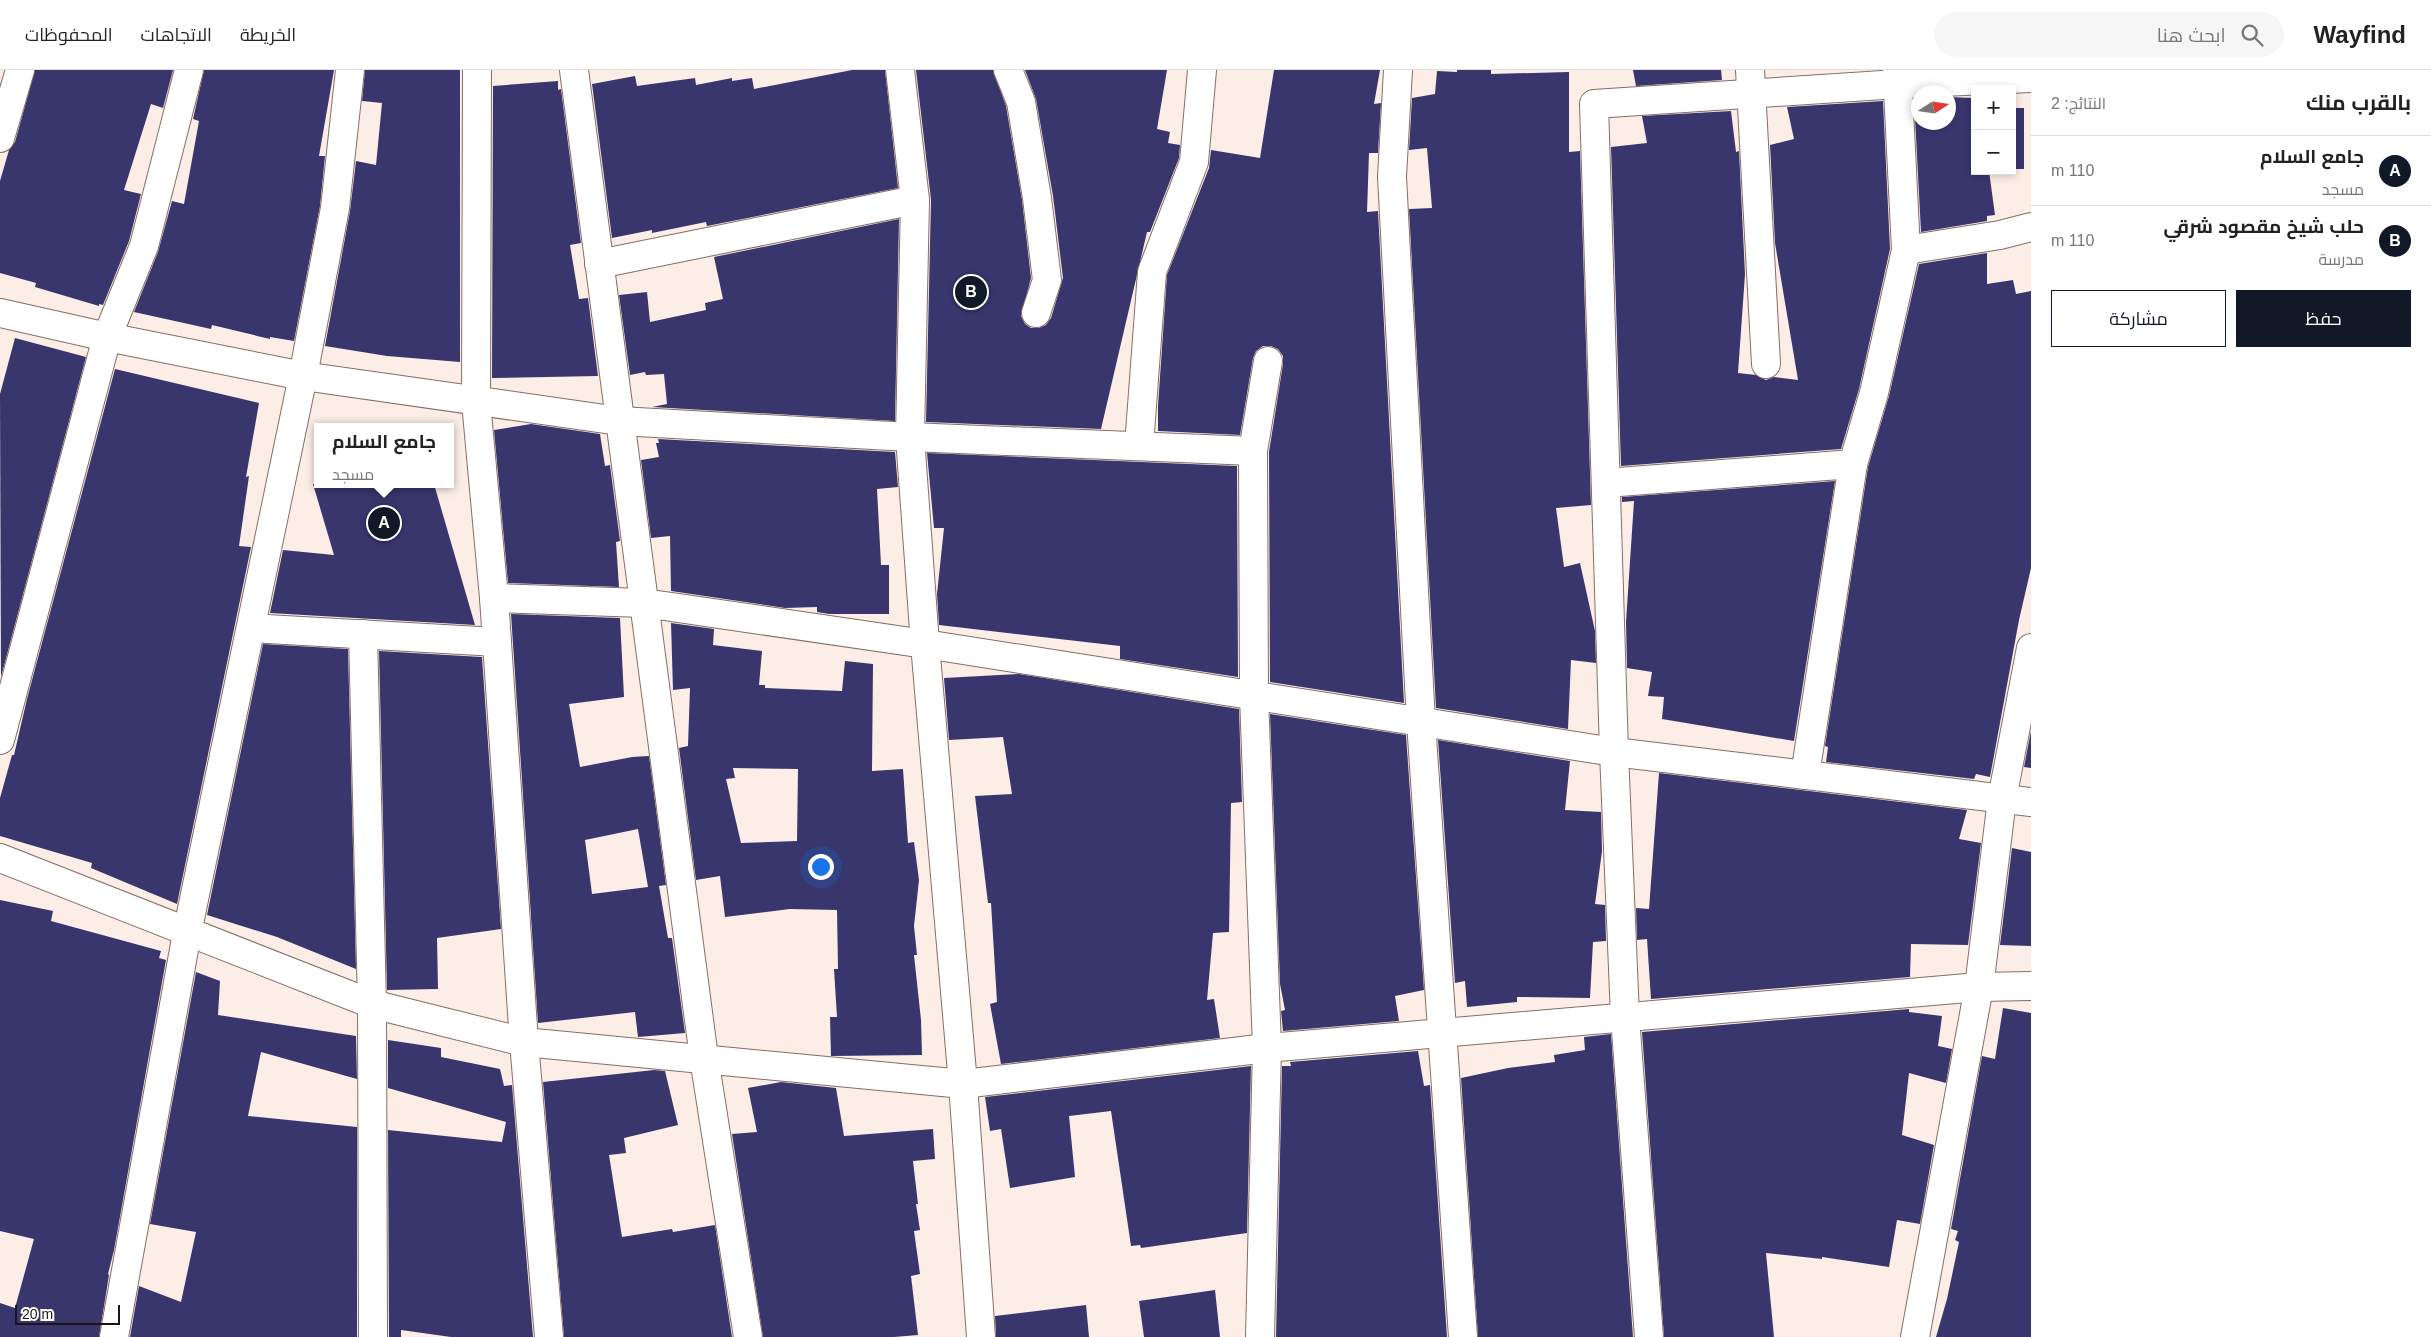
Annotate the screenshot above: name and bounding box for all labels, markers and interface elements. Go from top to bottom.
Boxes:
search box [1934,12,2284,57]
icon: search [2238,21,2266,49]
text: Wayfind [2314,21,2406,48]
text: المحفوظات [25,25,113,45]
text: الاتجاهات [141,25,212,45]
text: الخريطة [240,25,296,45]
text: ابحث هنا [2157,25,2226,46]
north arrow [1911,85,1956,130]
map controls [1971,85,2016,175]
button: + [1971,85,2016,130]
text: بالقرب منك [2306,91,2411,114]
text: النتائج: 2 [2051,95,2106,112]
button: − [1971,130,2016,175]
text: جامع السلام [2260,146,2364,167]
text: 110 m [2051,162,2094,179]
text: A [2389,162,2401,179]
text: مسجد [2322,181,2364,198]
text: حلب شيخ مقصود شرقي [2164,216,2364,237]
text: 110 m [2051,232,2094,249]
text: B [2389,232,2401,249]
text: مدرسة [2318,251,2364,268]
pin: B [955,273,987,311]
button: مشاركة [2051,290,2226,347]
button: حفظ [2236,290,2411,347]
popup [314,423,454,488]
text: جامع السلام [332,431,436,452]
text: مسجد [332,466,374,483]
pin: A [368,504,400,542]
your location [808,854,834,880]
scale bar [15,1302,120,1325]
text: 20 m [22,1306,53,1322]

